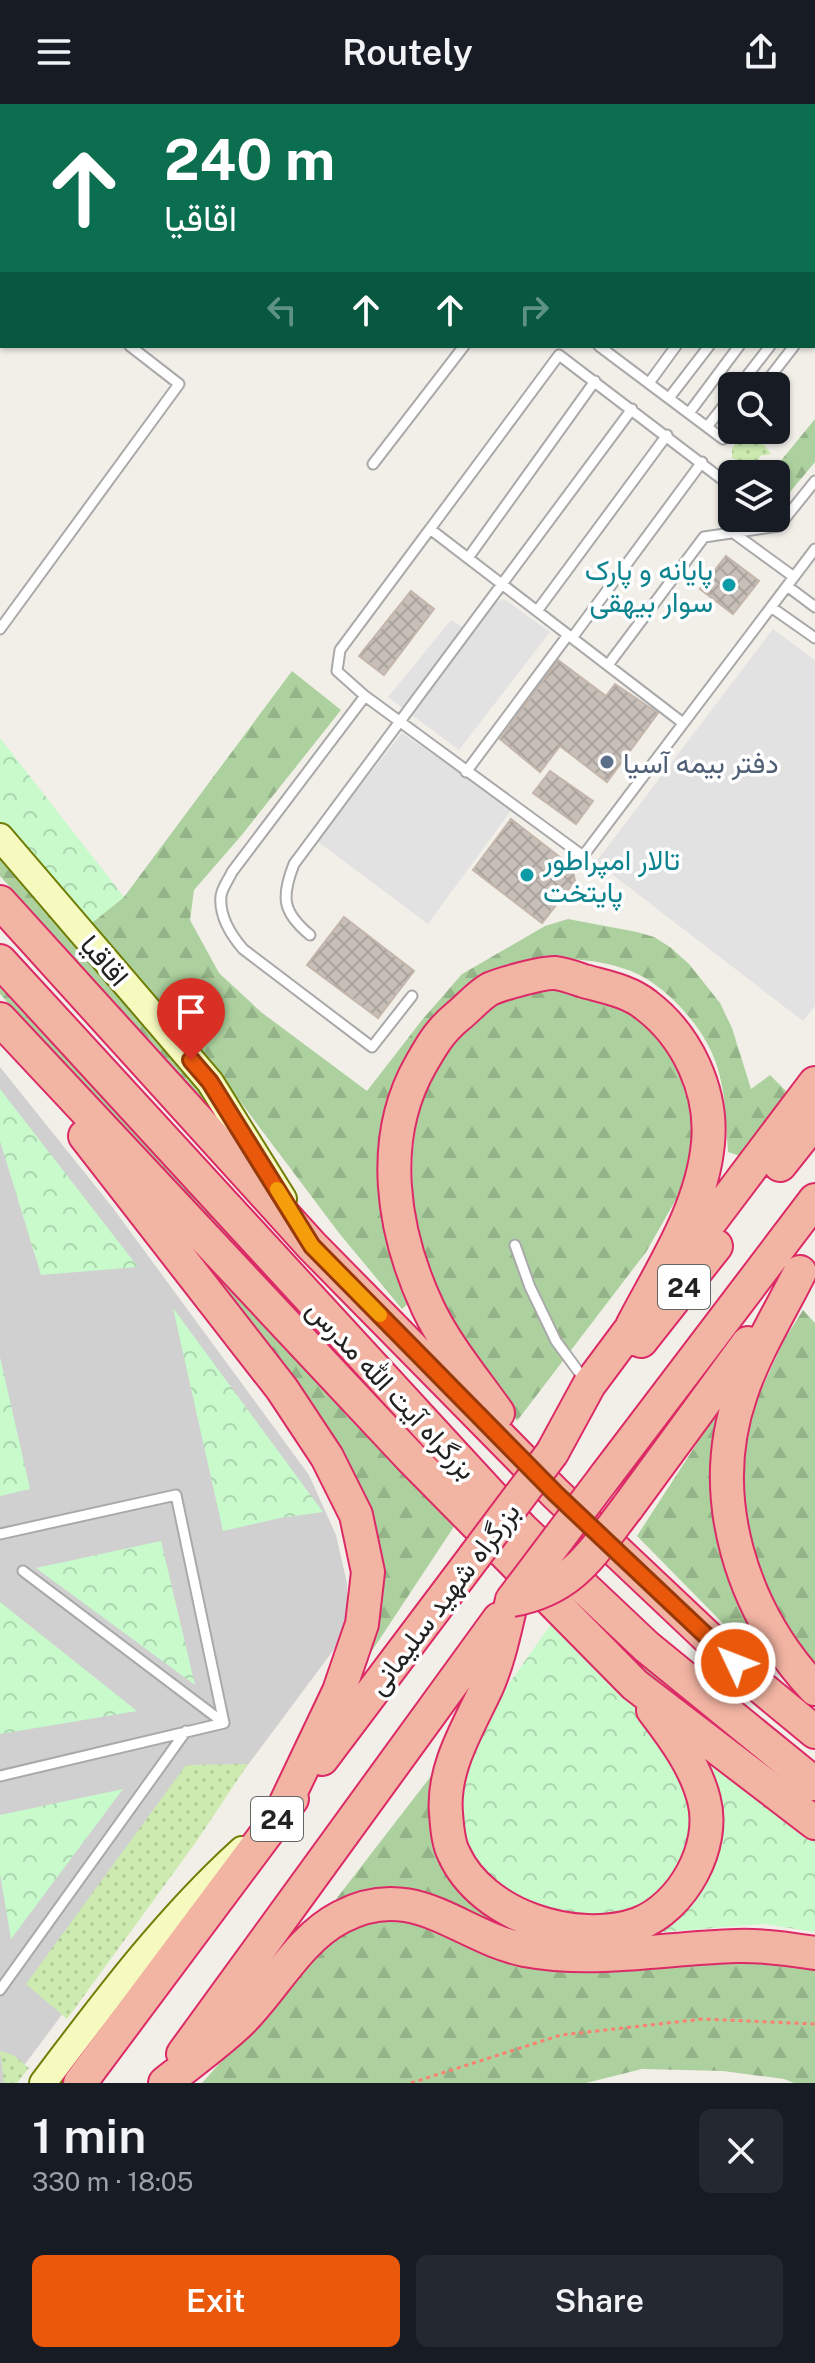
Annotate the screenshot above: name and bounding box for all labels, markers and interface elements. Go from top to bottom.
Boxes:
icon: menu [32,30,76,74]
icon: share [739,30,783,74]
text: Routely [342,31,473,73]
text: 240 m [164,127,335,193]
icon: ahead [32,136,136,240]
text: اقاقیا [164,197,237,239]
icon: left [260,288,304,332]
icon: ahead [344,288,388,332]
icon: ahead [428,288,472,332]
icon: right [512,288,556,332]
map controls [718,372,790,532]
button: search [718,372,790,444]
button: layers [718,460,790,532]
place label: پایانه و پارک سوار بیهقی [585,553,713,620]
marker: پایانه و پارک سوار بیهقی [720,576,738,594]
place label: دفتر بیمه آسیا [623,746,779,781]
marker: دفتر بیمه آسیا [598,753,616,771]
place label: تالار امپراطور پایتخت [542,843,680,911]
marker: تالار امپراطور پایتخت [518,866,536,884]
street label: اقاقیا [74,928,136,992]
pin [157,978,225,1060]
icon: arrive [169,990,213,1034]
road number: 24 [658,1265,710,1309]
street label: بزرگراه آیت الله مدرس [299,1292,484,1487]
street label: بزرگراه شهید سلیمانی [360,1495,528,1702]
position arrow [693,1621,777,1705]
road number: 24 [251,1797,303,1841]
text: 1 min [32,2107,146,2164]
button: close [699,2109,783,2193]
text: 330 m · 18:05 [32,2166,193,2197]
button: Exit [32,2255,400,2347]
button: Share [416,2255,783,2347]

